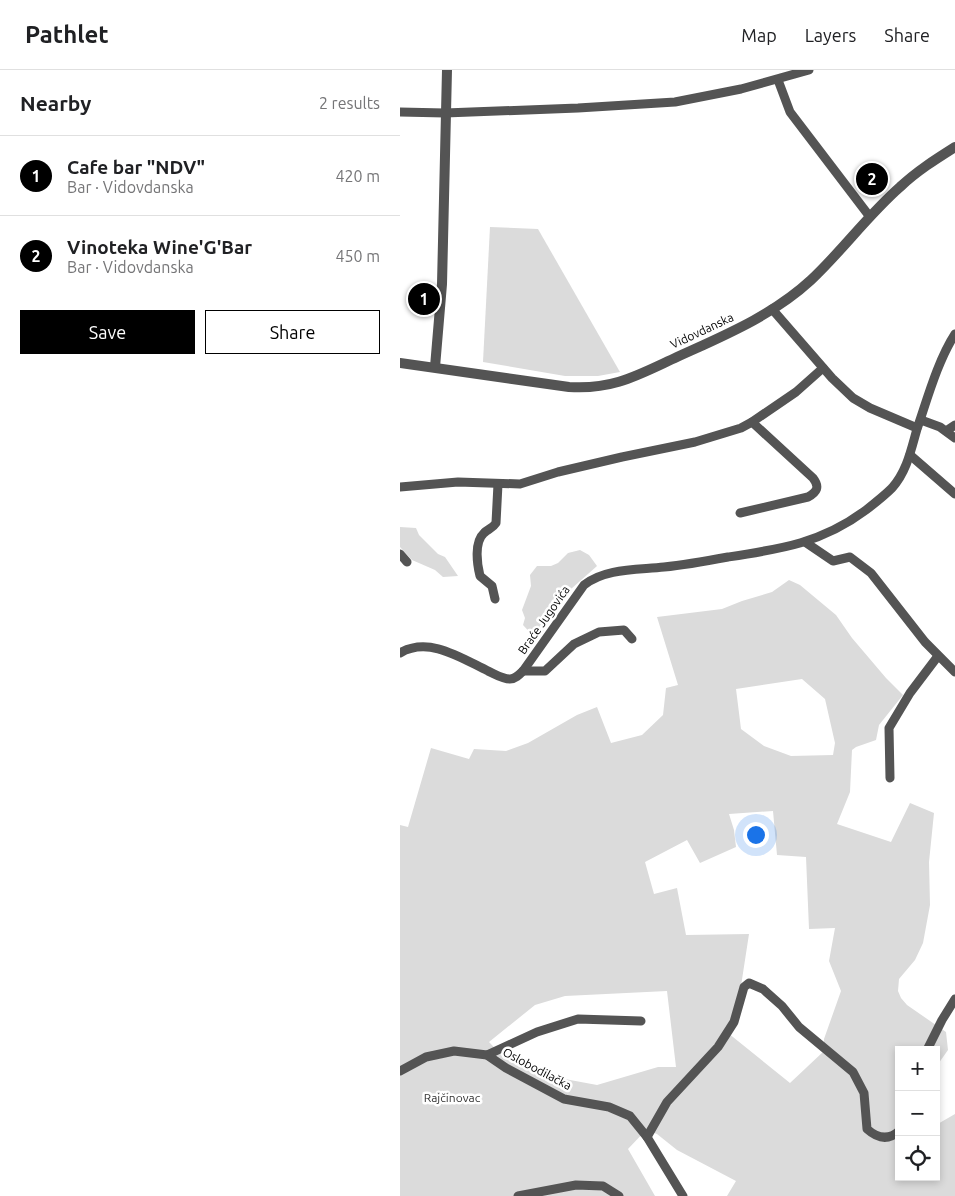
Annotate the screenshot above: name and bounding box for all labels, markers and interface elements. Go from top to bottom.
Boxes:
text: Pathlet [25,21,109,48]
text: Map [741,25,777,45]
text: Layers [805,25,856,45]
text: Share [884,25,930,45]
text: Nearby [20,91,91,115]
text: 2 results [319,94,380,112]
text: Cafe bar "NDV" [67,156,205,178]
pin: 2 [856,160,888,198]
text: 1 [31,167,41,185]
text: 420 m [335,167,380,185]
text: Bar · Vidovdanska [67,178,194,196]
text: Vinoteka Wine'G'Bar [67,236,252,258]
text: 2 [31,247,41,265]
text: 450 m [335,247,380,265]
text: Bar · Vidovdanska [67,258,194,276]
pin: 1 [408,280,440,318]
button: Save [20,310,195,354]
button: Share [205,310,380,354]
street label: Vidovdanska [668,310,735,351]
street label: Braće Jugovića [515,583,572,656]
your location [743,822,769,848]
street label: Oslobodilačka [501,1045,574,1092]
map controls [895,1046,940,1181]
button: + [895,1046,940,1091]
park label: Rajčinovac [424,1091,481,1104]
button: − [895,1091,940,1136]
button: locate [895,1136,940,1181]

